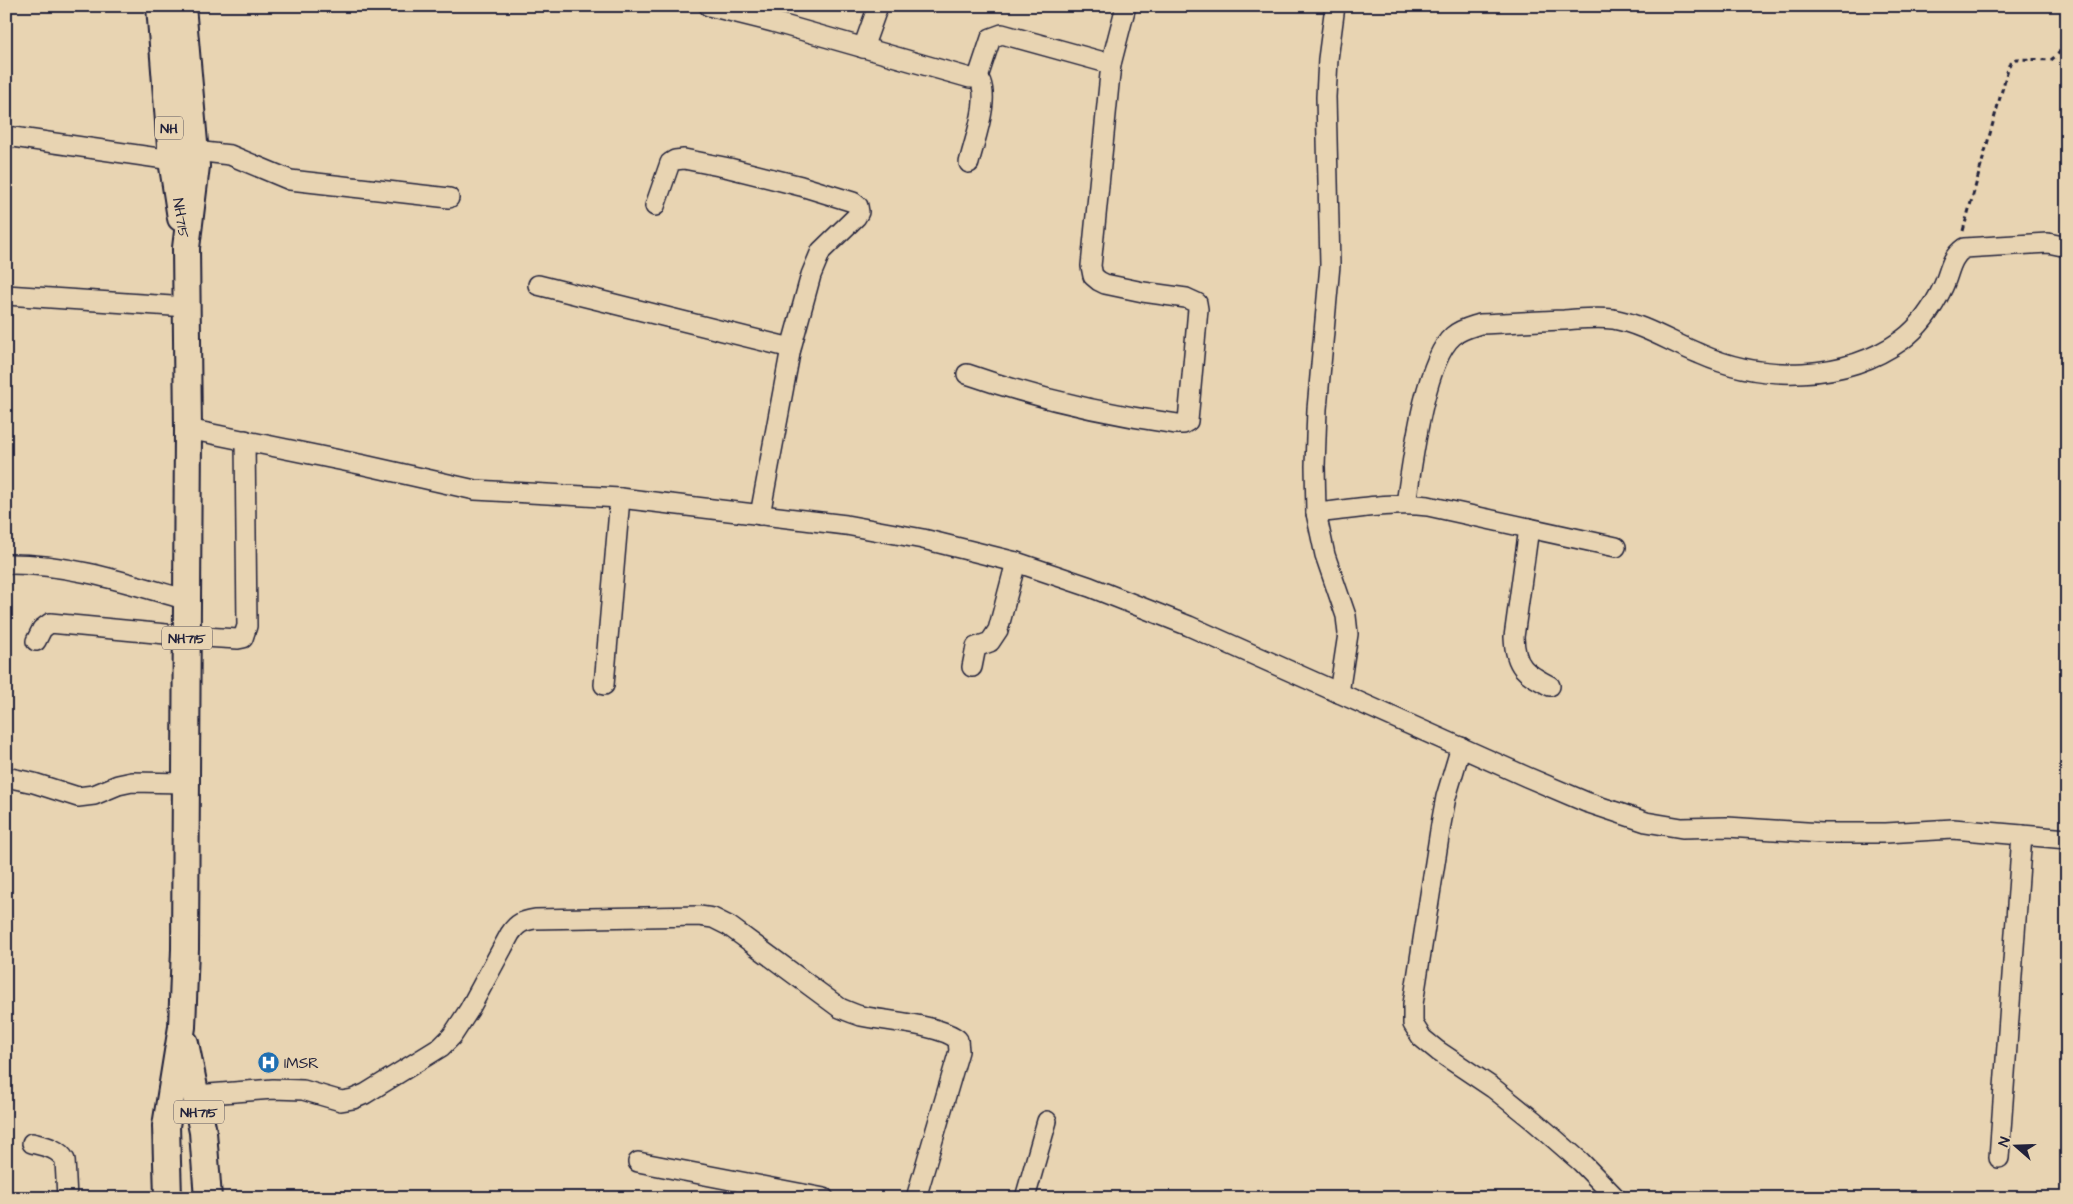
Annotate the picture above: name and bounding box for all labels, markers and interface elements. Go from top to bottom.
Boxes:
road number: NH [155,116,183,140]
street label: NH715 [167,197,194,240]
road number: NH715 [162,626,212,650]
hospital icon: IMSR [256,1051,280,1075]
place label: IMSR [284,1053,319,1074]
road number: NH715 [174,1100,224,1124]
north arrow [1990,1122,2040,1172]
text: N [1994,1134,2016,1149]

